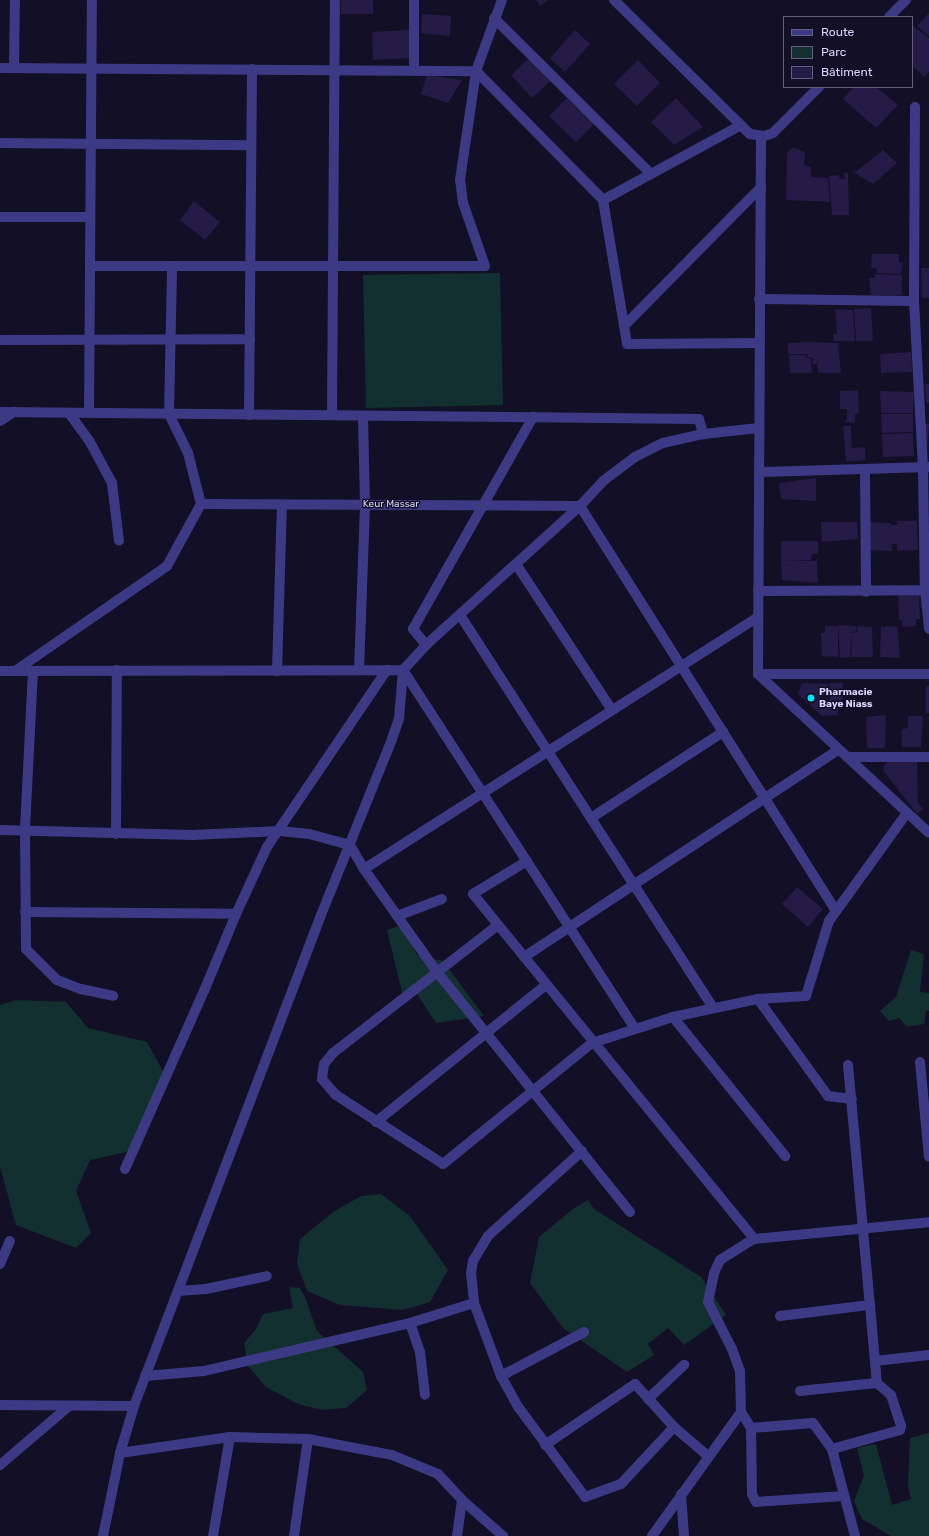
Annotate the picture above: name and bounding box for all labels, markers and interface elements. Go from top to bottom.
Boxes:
legend [783,16,913,88]
text: Route [821,25,854,39]
text: Parc [821,45,846,59]
text: Bâtiment [821,65,872,79]
street label: Keur Massar [363,499,419,511]
place label: Pharmacie Baye Niass [819,686,873,710]
marker: Pharmacie Baye Niass [806,693,816,703]

